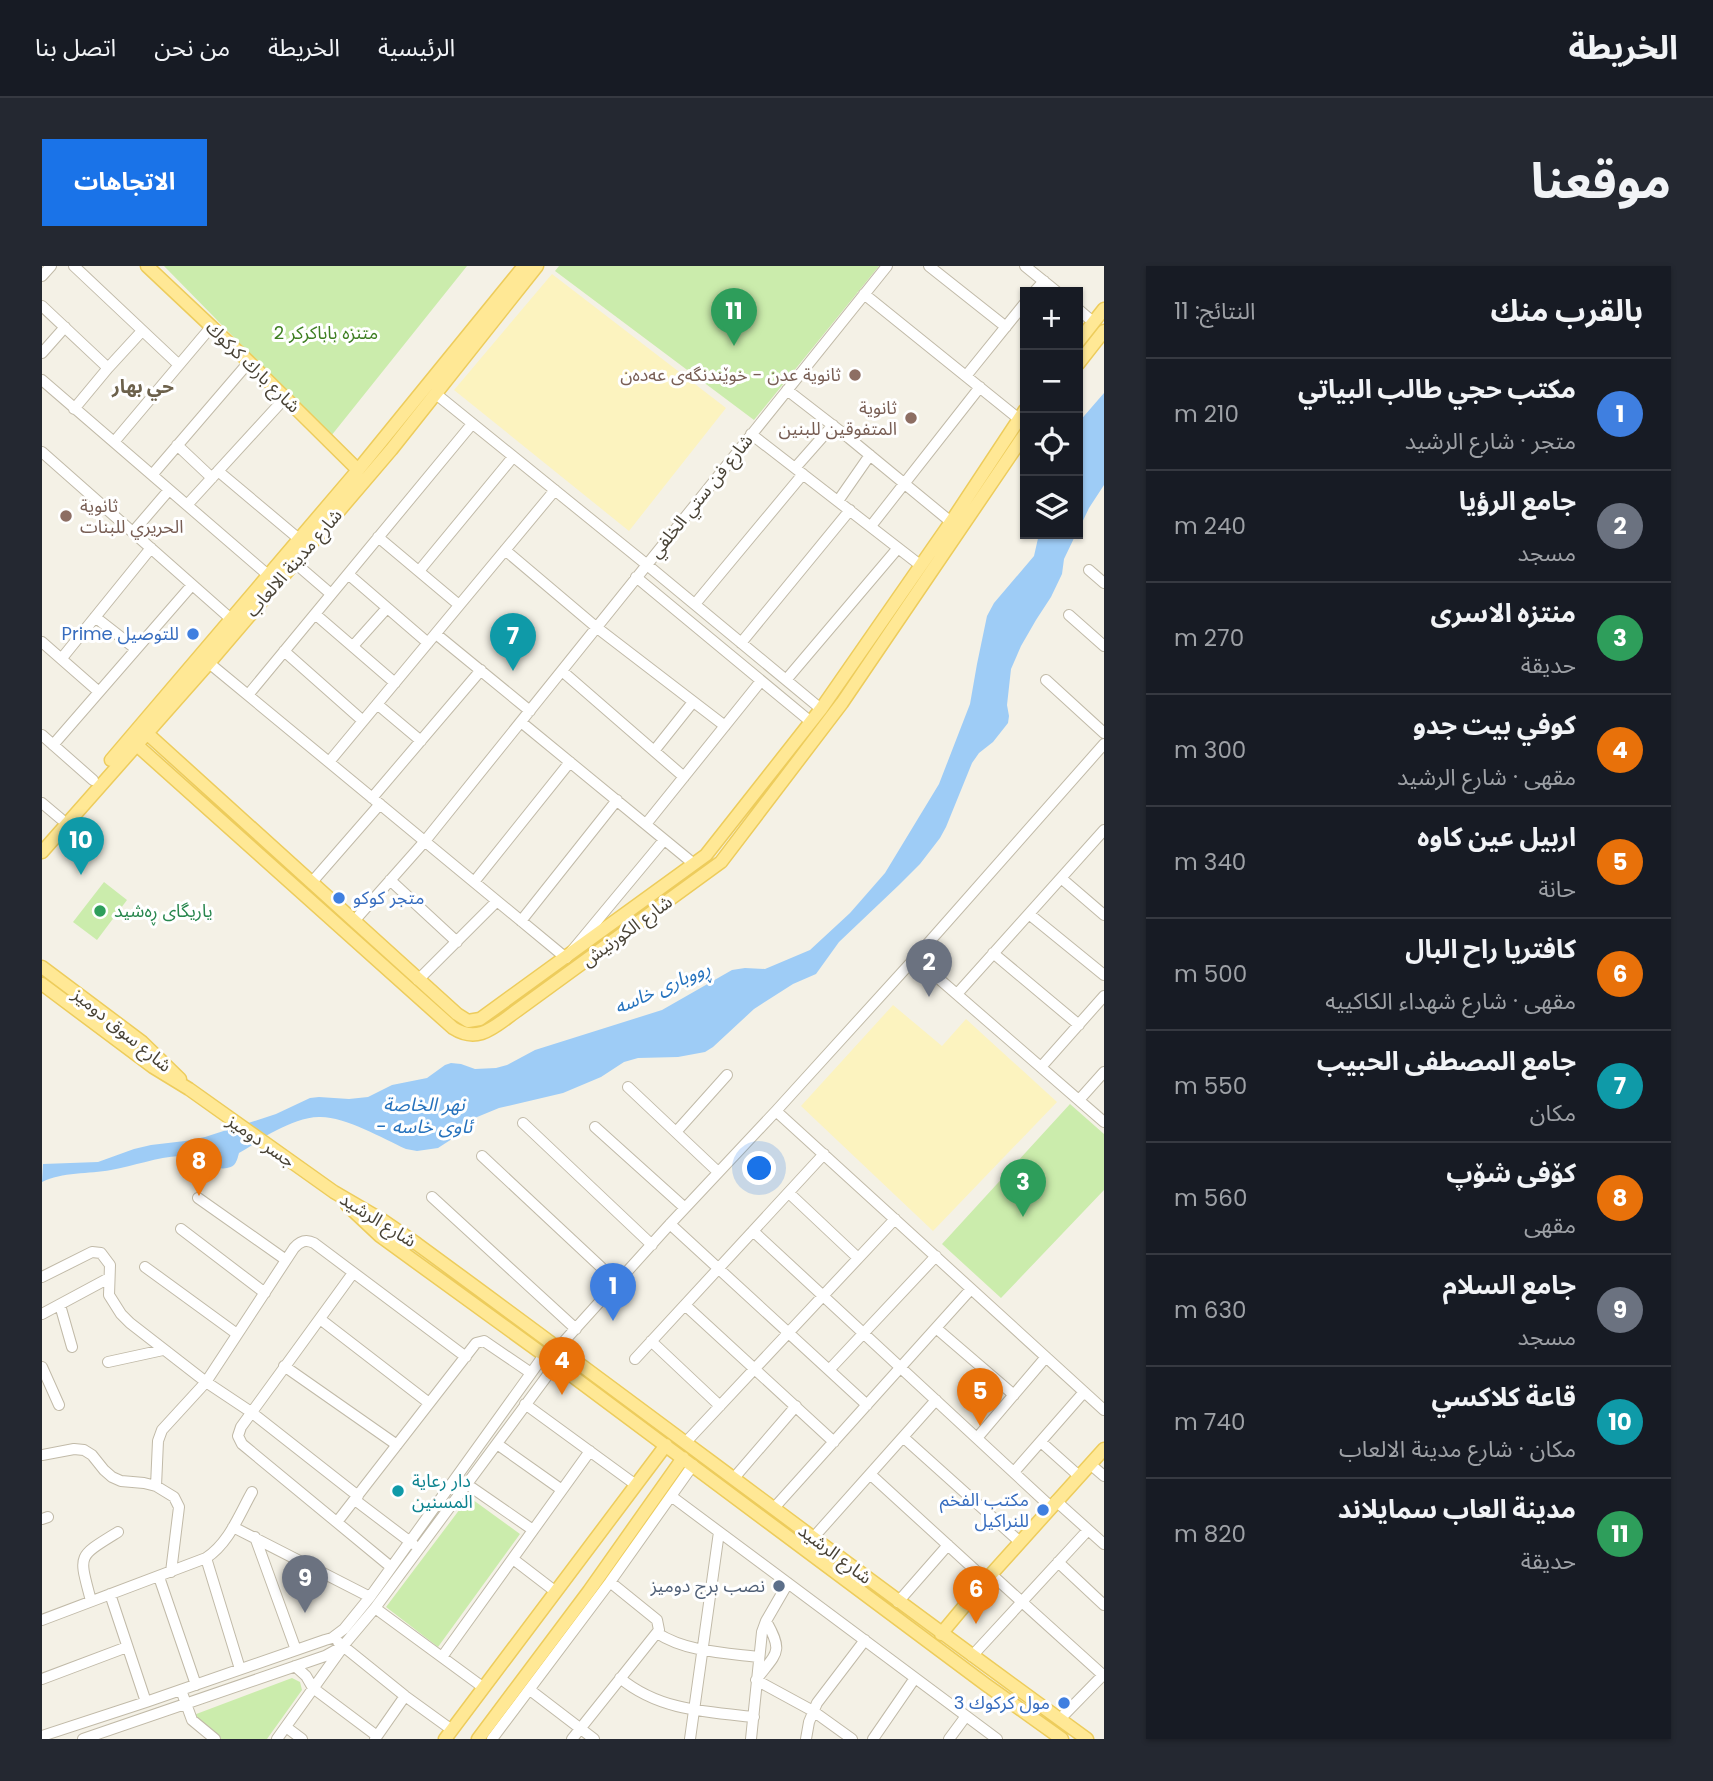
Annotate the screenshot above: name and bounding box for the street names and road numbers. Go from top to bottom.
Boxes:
street label: شارع بارك كركوك [199,315,306,420]
street label: شارع فن ستي الخلفي [643,428,760,564]
street label: شارع مدينة الالعاب [240,503,349,623]
street label: شارع الكورنيش [576,889,678,974]
street label: شارع سوق دوميز [65,981,177,1079]
street label: جسر دوميز [221,1107,300,1173]
street label: شارع الرشيد [334,1186,421,1255]
street label: شارع الرشيد [792,1518,877,1591]

